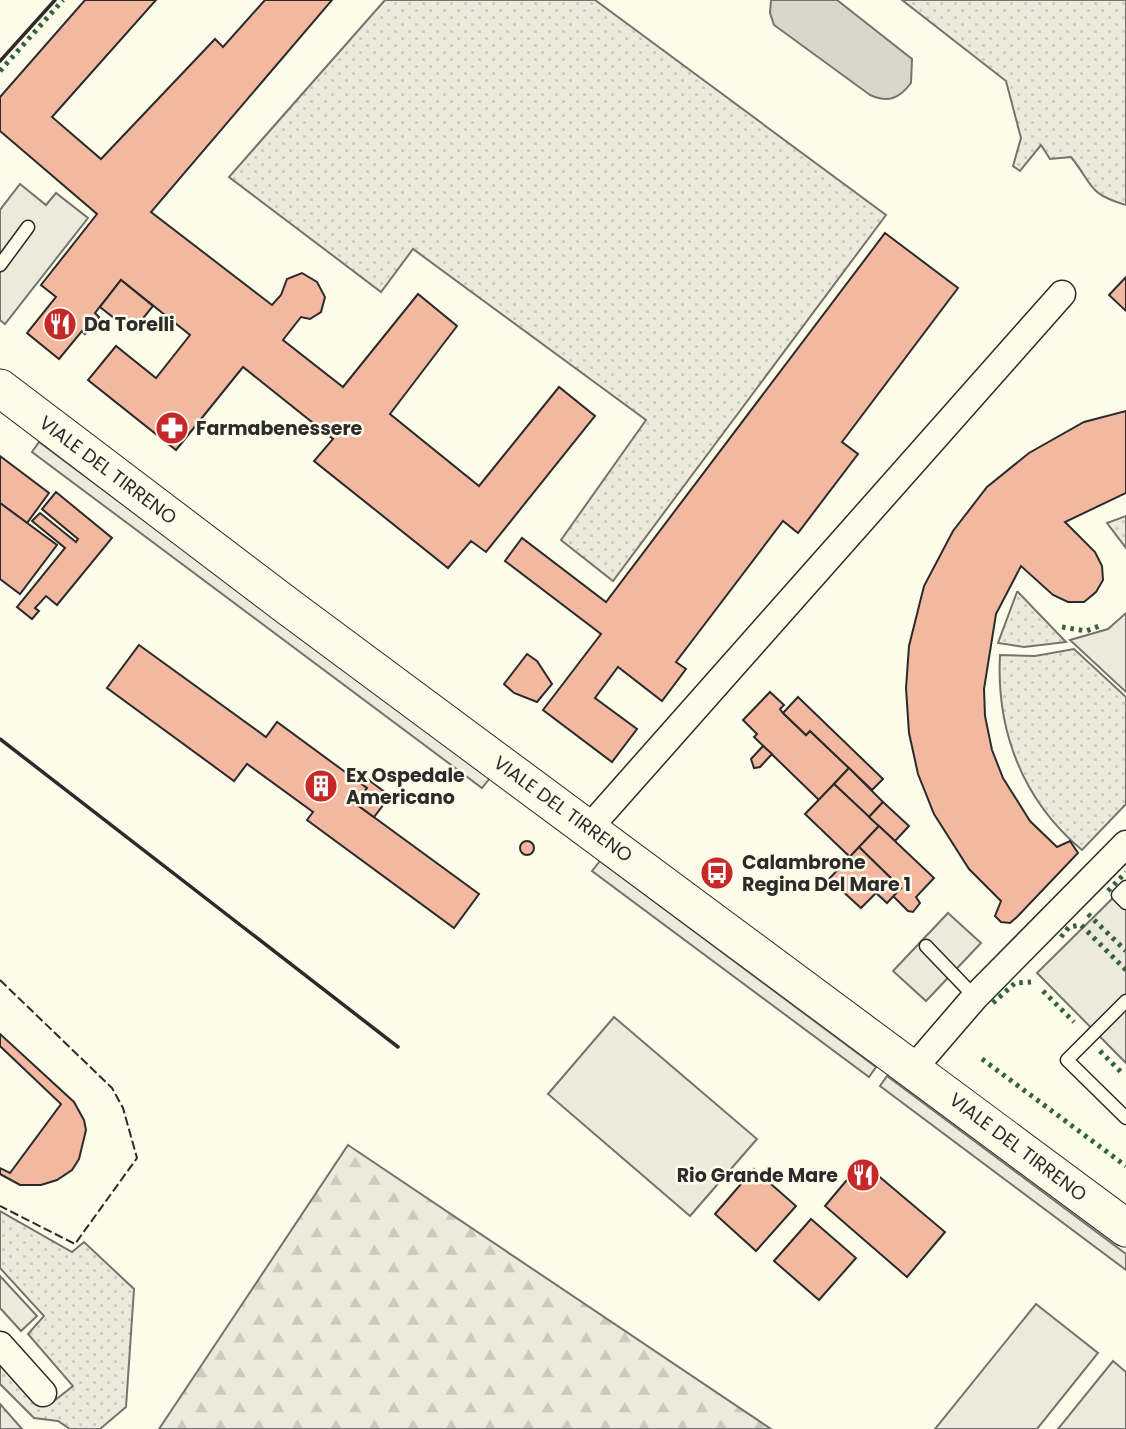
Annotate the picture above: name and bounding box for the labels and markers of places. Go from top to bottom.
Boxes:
restaurant icon: Da Torelli [41,305,79,343]
place label: Da Torelli [84,311,175,338]
pharmacy icon: Farmabenessere [153,409,191,447]
place label: Farmabenessere [196,415,363,442]
place label: Ex Ospedale Americano [346,762,465,811]
building icon: Ex Ospedale Americano [302,767,340,805]
place label: Calambrone Regina Del Mare 1 [742,849,911,898]
bus stop icon: Calambrone Regina Del Mare 1 [698,854,736,892]
restaurant icon: Rio Grande Mare [844,1156,882,1194]
place label: Rio Grande Mare [677,1162,838,1189]

